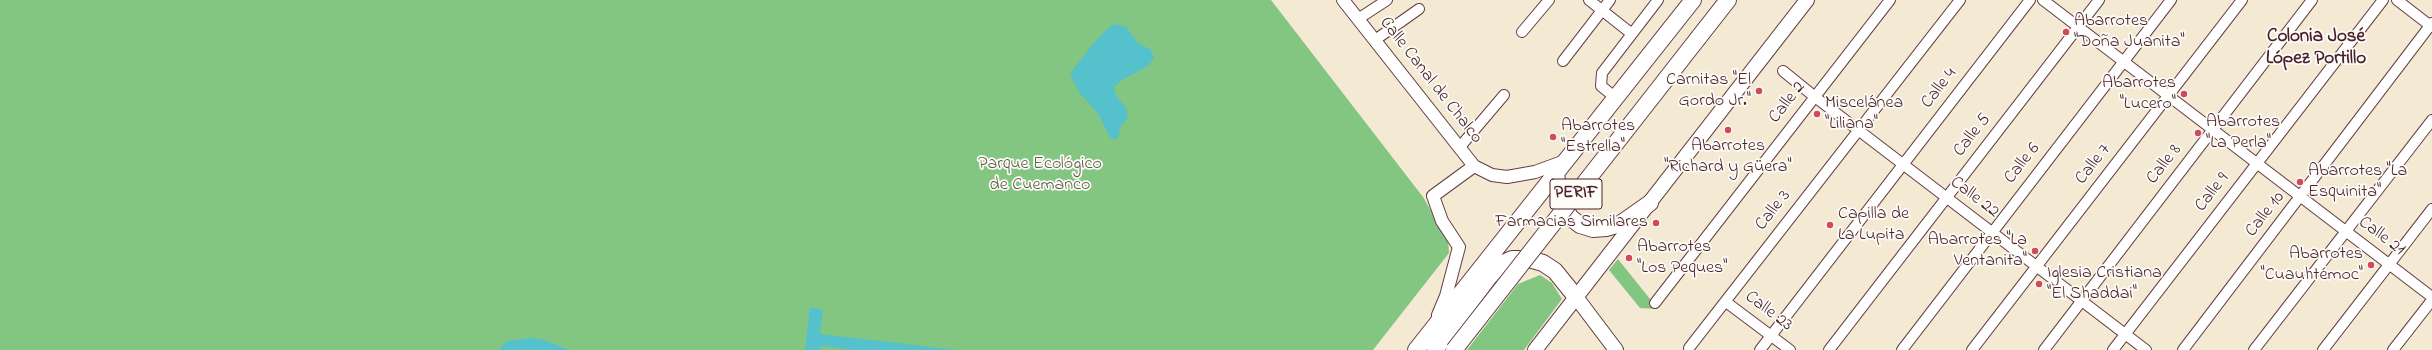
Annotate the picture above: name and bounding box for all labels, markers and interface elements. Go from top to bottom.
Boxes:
place label: Abarrotes "Doña Juanita" [2074,11,2185,54]
street label: Calle Canal de Chalco [1374,13,1486,149]
marker: Abarrotes "Doña Juanita" [2061,27,2071,37]
district label: Colonia José López Portillo [2266,27,2366,71]
street label: Calle 4 [1917,64,1963,114]
place label: Carnitas "El Gordo Jr." [1666,70,1751,112]
place label: Abarrotes "Lucero" [2102,73,2176,116]
street label: Calle 2 [1765,78,1811,128]
marker: Carnitas "El Gordo Jr." [1754,86,1764,96]
marker: Abarrotes "Lucero" [2179,89,2189,99]
place label: Miscelánea "Liliana" [1825,93,1903,136]
marker: Miscelánea "Liliana" [1812,109,1822,119]
street label: Calle 5 [1950,110,1996,162]
place label: Abarrotes "La Perla" [2206,112,2280,154]
place label: Abarrotes "Estrella" [1561,116,1635,158]
marker: Abarrotes "Richard y Güera" [1723,125,1733,135]
marker: Abarrotes "La Perla" [2193,128,2203,138]
marker: Abarrotes "Estrella" [1548,132,1558,142]
place label: Abarrotes "Richard y Güera" [1664,136,1792,178]
street label: Calle 6 [2000,139,2046,189]
street label: Calle 7 [2071,140,2117,190]
street label: Calle 8 [2143,141,2187,189]
park label: Parque Ecológico de Cuemanco [978,154,1102,196]
place label: Abarrotes "La Esquinita" [2308,161,2407,204]
street label: Calle 9 [2191,169,2235,217]
street label: Calle 22 [1945,172,2003,224]
marker: Abarrotes "La Esquinita" [2295,177,2305,187]
road number: PERIF [1550,179,1602,209]
street label: Calle 3 [1751,186,1797,236]
street label: Calle 10 [2242,188,2290,242]
place label: Capilla de La Lupita [1838,204,1909,246]
place label: Farmacias Similares [1495,212,1648,234]
street label: Calle 21 [2353,212,2409,262]
marker: Farmacias Similares [1651,218,1661,228]
marker: Capilla de La Lupita [1825,220,1835,230]
place label: Abarrotes "La Ventanita" [1928,230,2027,272]
place label: Abarrotes "Los Peques" [1637,237,1728,280]
place label: Abarrotes "Cuauhtémoc" [2260,244,2363,286]
marker: Abarrotes "La Ventanita" [2030,246,2040,256]
marker: Abarrotes "Los Peques" [1624,253,1634,263]
marker: Abarrotes "Cuauhtémoc" [2366,260,2376,270]
place label: Iglesia Cristiana "El Shaddai" [2047,263,2162,306]
marker: Iglesia Cristiana "El Shaddai" [2034,279,2044,289]
street label: Calle 23 [1740,287,1796,337]

